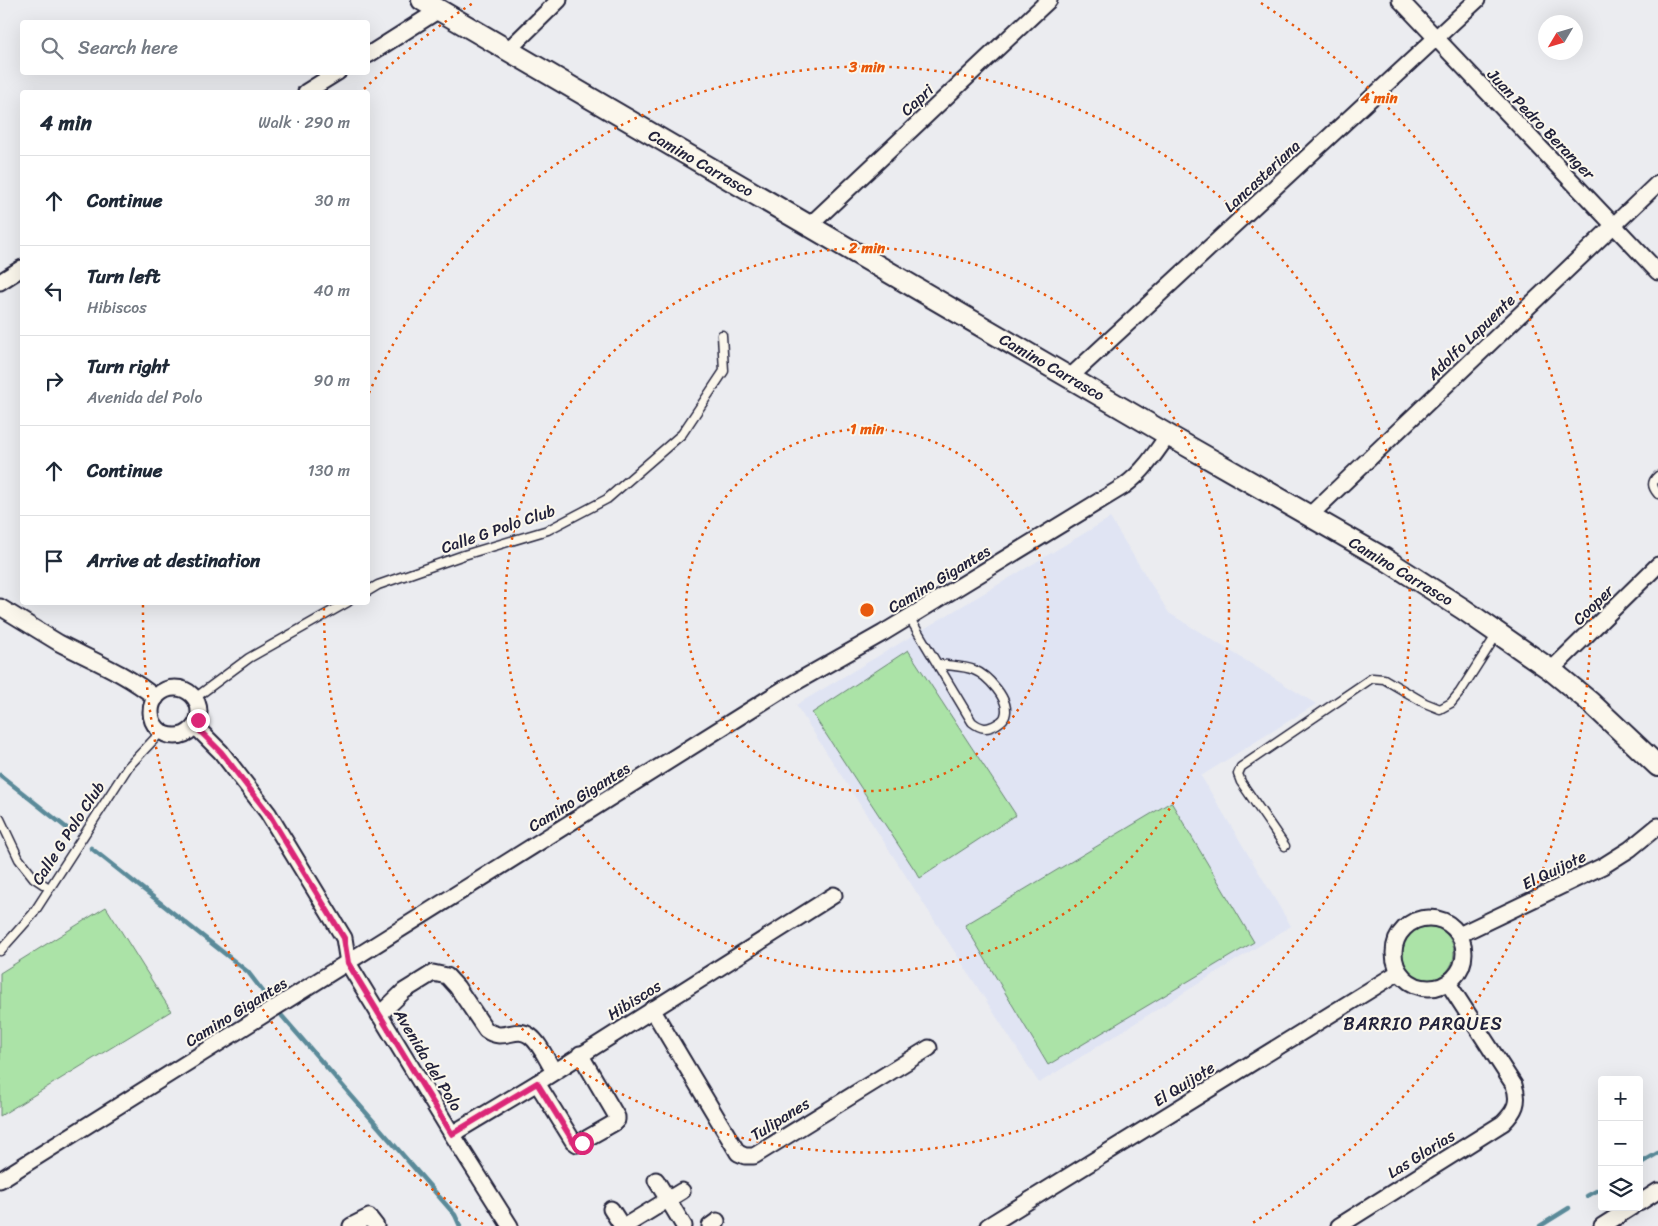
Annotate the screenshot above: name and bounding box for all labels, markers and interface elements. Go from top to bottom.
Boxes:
north arrow [1538,15,1583,60]
search box [20,20,370,75]
text: Search here [78,31,178,64]
icon: search [38,34,66,62]
text: 3 min [848,54,886,80]
street label: Juan Pedro Beranger [1479,61,1603,188]
street label: Capri [893,76,941,123]
text: 4 min [1359,85,1398,111]
text: 4 min [40,104,92,142]
text: Walk · 290 m [258,108,350,137]
street label: Camino Carrasco [643,121,759,205]
street label: Lancasteriana [1217,132,1307,220]
text: Continue [87,184,163,217]
text: 30 m [315,186,350,215]
icon: ahead [40,187,68,215]
text: 2 min [848,235,886,261]
text: Turn left [87,260,160,293]
text: 40 m [313,276,350,305]
icon: left [40,277,68,305]
street label: Adolfo Lapuente [1419,287,1522,388]
text: Hibiscos [87,293,147,322]
street label: Camino Carrasco [994,325,1110,409]
text: Turn right [87,350,169,383]
text: 90 m [314,366,350,395]
icon: right [40,367,68,395]
text: Avenida del Polo [87,383,203,412]
text: 1 min [850,416,885,442]
text: Continue [87,454,163,487]
text: 130 m [308,456,350,485]
icon: ahead [40,457,68,485]
street label: Calle G Polo Club [437,496,560,562]
street label: Camino Carrasco [1343,528,1459,614]
street label: Camino Gigantes [882,537,996,621]
text: Arrive at destination [87,544,260,577]
icon: arrive [40,547,68,575]
street label: Cooper [1565,577,1622,632]
centre of rings [858,601,876,619]
route end [187,709,210,732]
street label: Camino Gigantes [522,754,636,840]
street label: Calle G Polo Club [23,775,113,891]
street label: El Quijote [1517,842,1591,898]
street label: Camino Gigantes [179,969,293,1055]
street label: Hibiscos [601,972,667,1028]
street label: Avenida del Polo [385,1002,470,1117]
district label: BARRIO PARQUES [1343,1008,1503,1040]
street label: El Quijote [1147,1053,1221,1115]
map controls [1598,1076,1643,1211]
button: + [1598,1076,1643,1121]
street label: Tulipanes [744,1089,816,1149]
street label: Las Glorias [1381,1121,1461,1186]
button: − [1598,1121,1643,1166]
route start [571,1132,594,1155]
button: layers [1598,1166,1643,1211]

